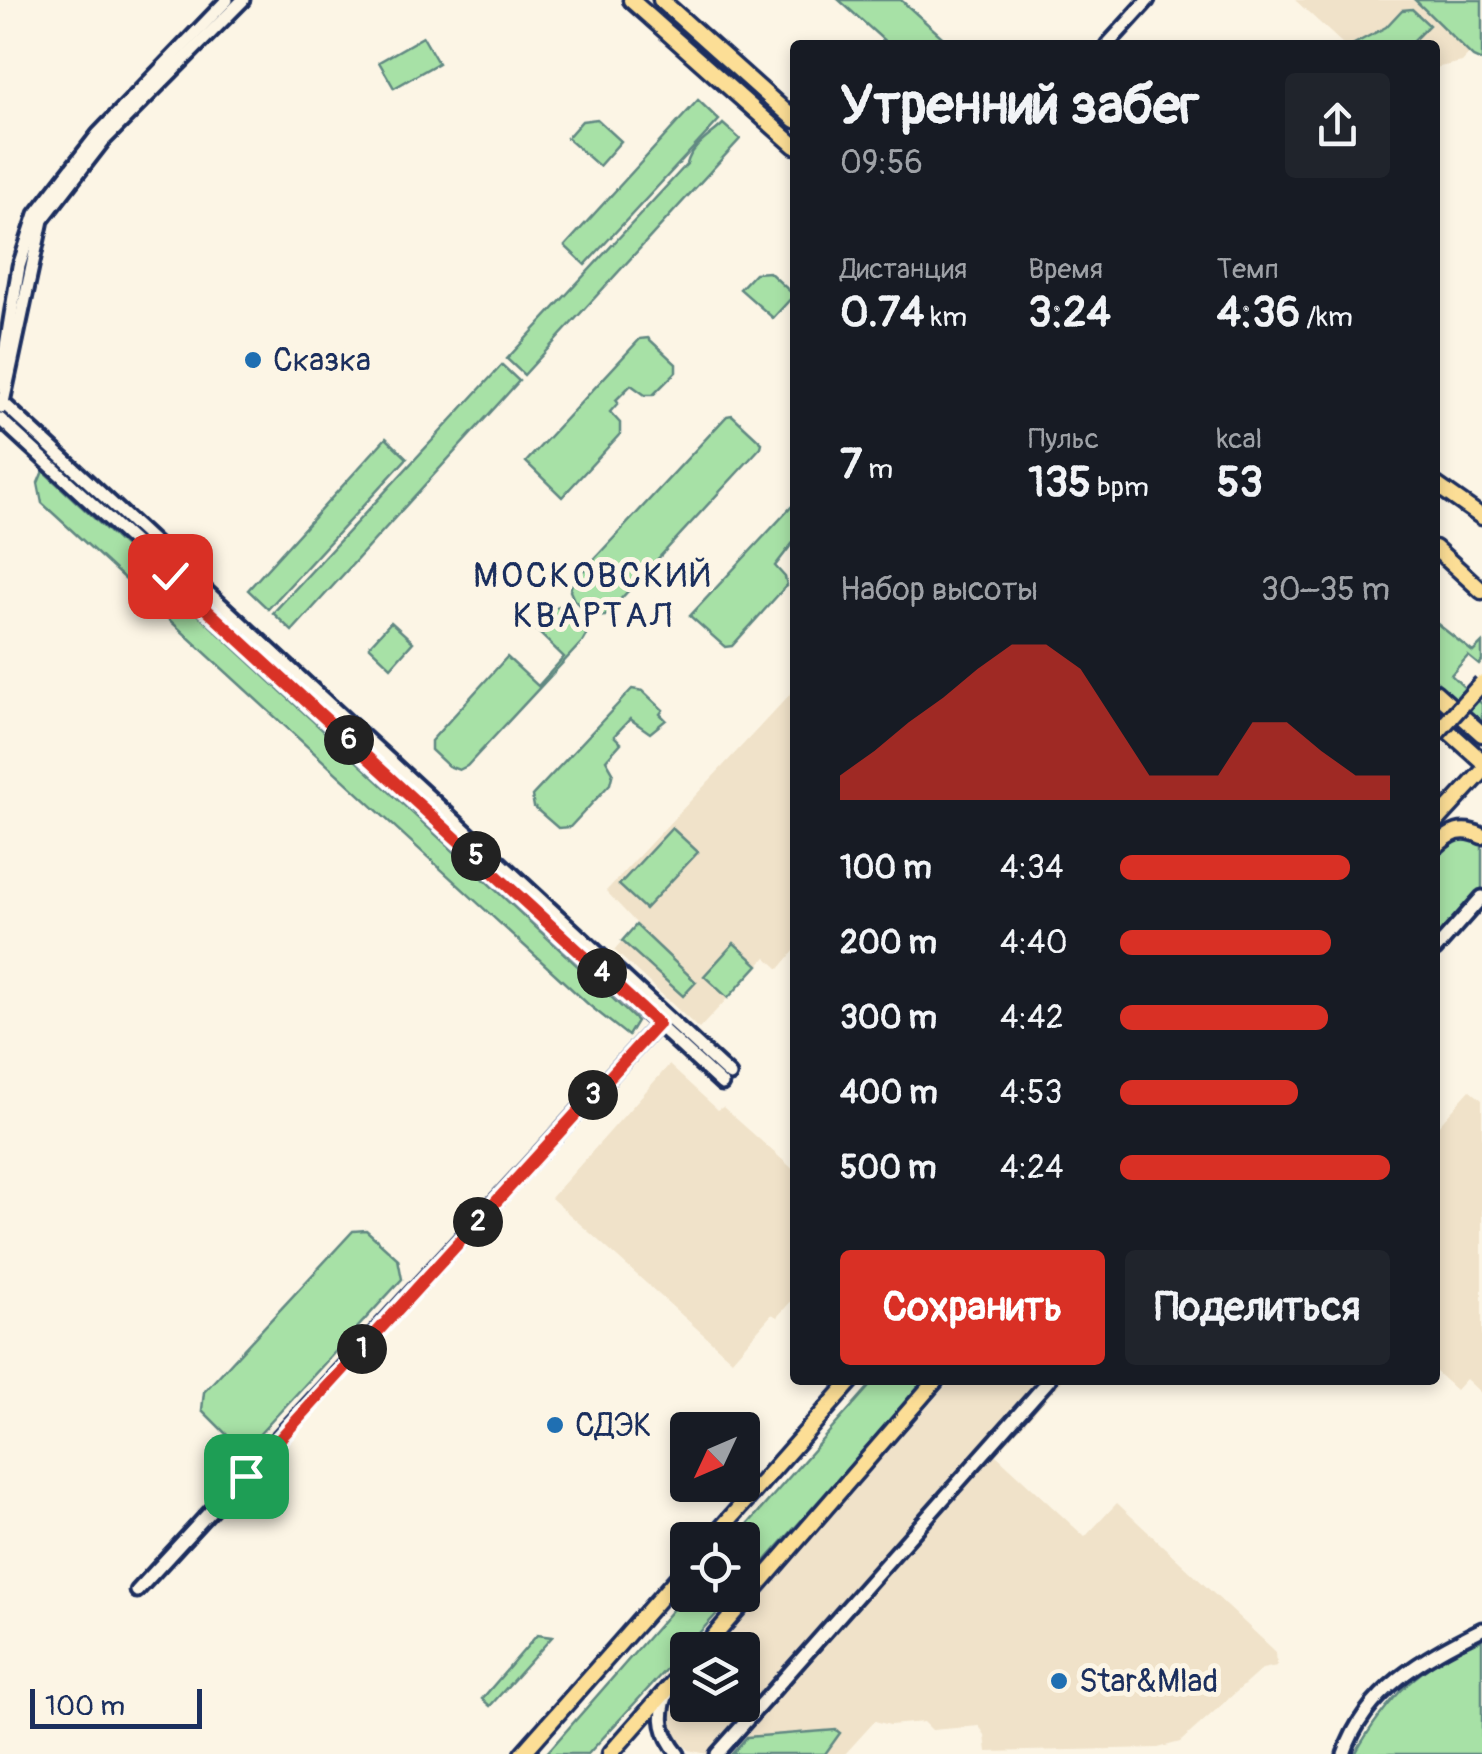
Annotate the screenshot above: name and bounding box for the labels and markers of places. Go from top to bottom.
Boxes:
place label: Сказка [273,341,371,381]
marker: Сказка [242,349,264,371]
pin [128,534,213,619]
pin: 6 [324,715,374,765]
pin: 5 [451,831,501,881]
pin: 4 [577,948,627,998]
pin: 3 [568,1070,618,1120]
pin: 2 [453,1197,503,1247]
pin: 1 [337,1324,387,1374]
place label: СДЭК [575,1406,652,1446]
marker: СДЭК [544,1414,566,1436]
pin [204,1434,289,1519]
place label: Star&Mlad [1079,1662,1218,1702]
marker: Star&Mlad [1048,1670,1070,1692]

